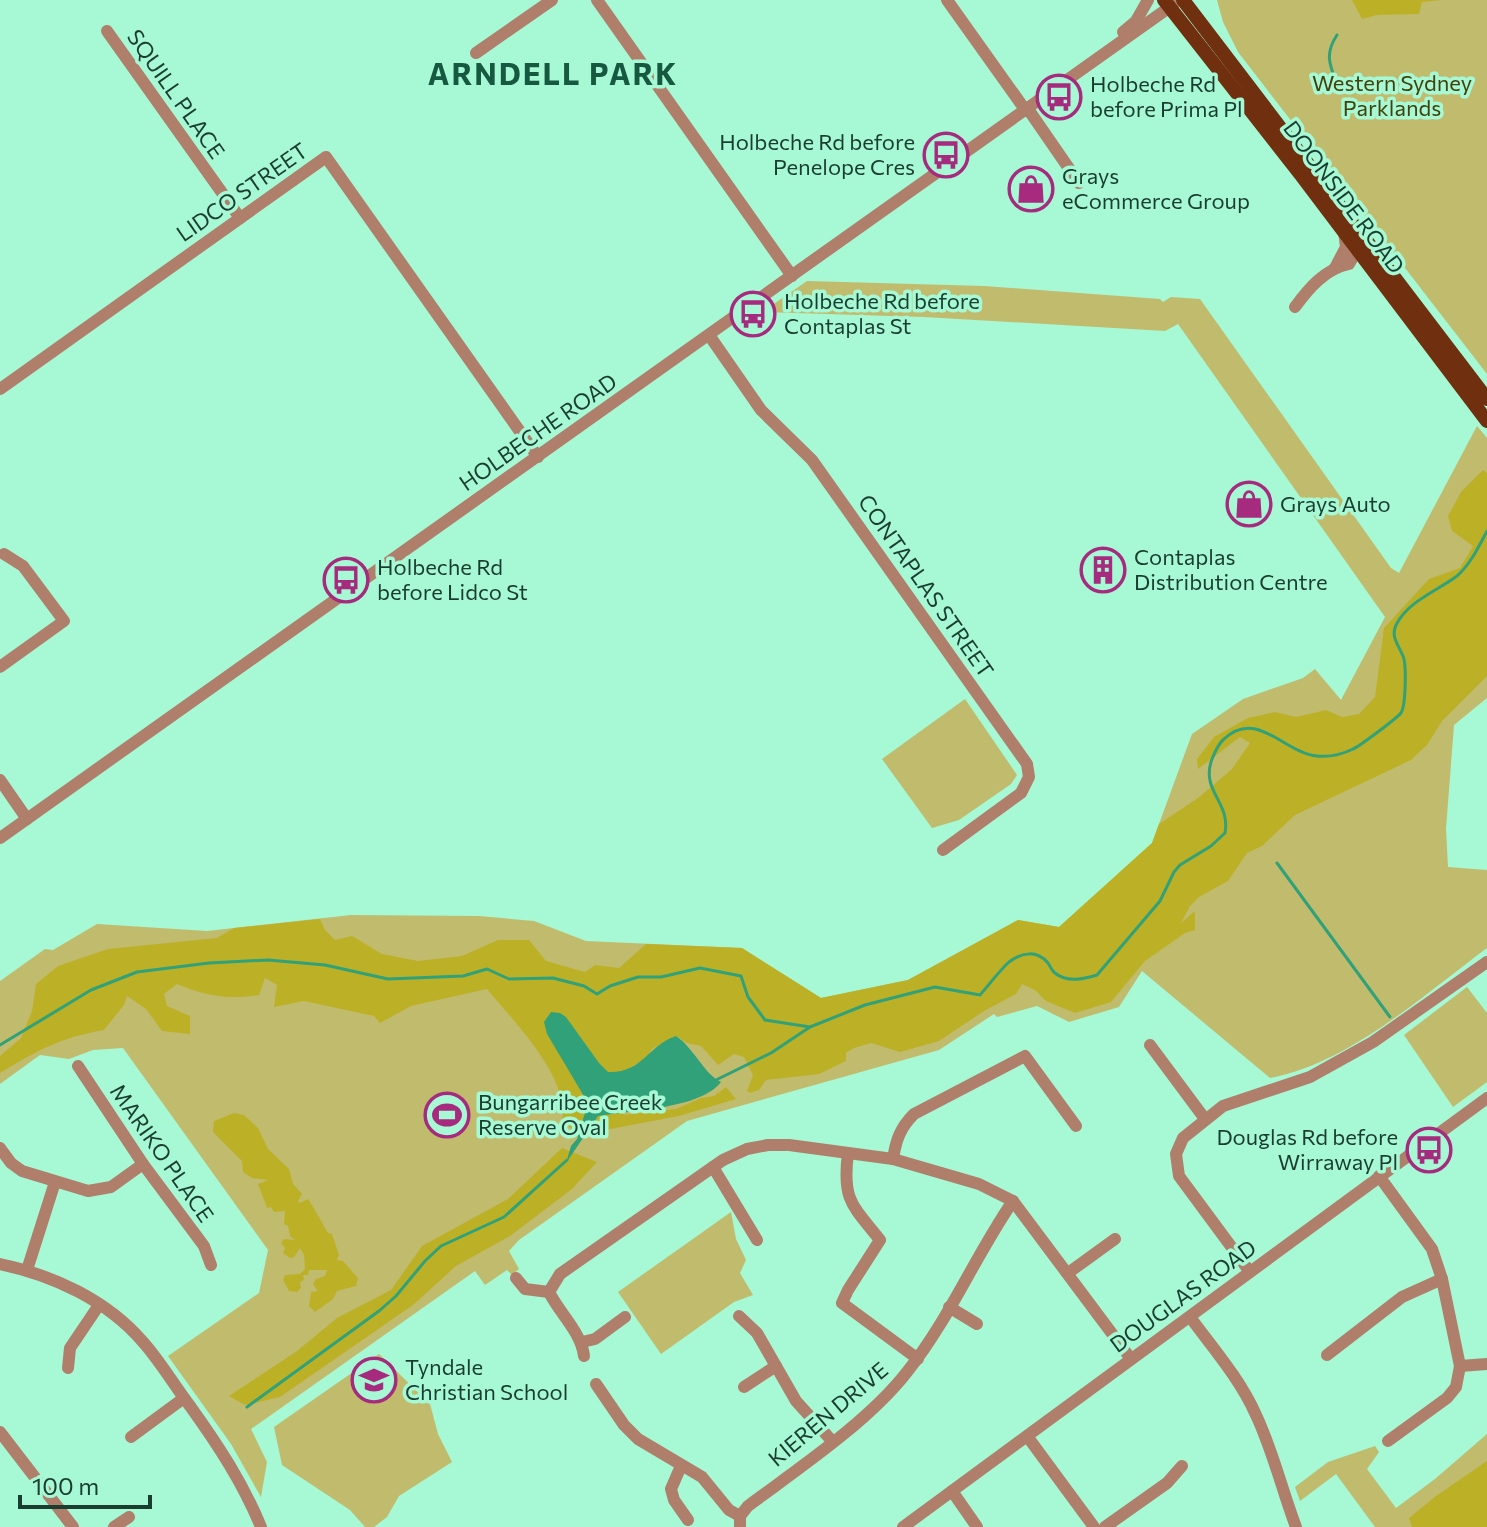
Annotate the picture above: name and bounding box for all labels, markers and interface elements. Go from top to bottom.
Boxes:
street label: SQUILL PLACE [122,24,231,164]
district label: ARNDELL PARK [428,54,678,91]
park label: Western Sydney Parklands [1312,69,1472,121]
place label: Holbeche Rd before Prima Pl [1090,70,1243,122]
bus stop icon: Holbeche Rd before Prima Pl [1035,73,1083,121]
street label: DOONSIDE ROAD [1278,115,1411,278]
place label: Holbeche Rd before Penelope Cres [719,128,915,180]
bus stop icon: Holbeche Rd before Penelope Cres [922,131,970,179]
street label: LIDCO STREET [171,136,312,247]
place label: Grays eCommerce Group [1062,162,1250,214]
shop icon: Grays eCommerce Group [1007,165,1055,213]
place label: Holbeche Rd before Contaplas St [784,287,980,339]
bus stop icon: Holbeche Rd before Contaplas St [729,290,777,338]
street label: HOLBECHE ROAD [454,367,622,496]
shop icon: Grays Auto [1225,480,1273,528]
street label: CONTAPLAS STREET [853,489,1000,682]
place label: Grays Auto [1280,490,1391,517]
place label: Contaplas Distribution Centre [1134,543,1328,595]
building icon: Contaplas Distribution Centre [1079,546,1127,594]
place label: Holbeche Rd before Lidco St [377,553,528,605]
bus stop icon: Holbeche Rd before Lidco St [322,556,370,604]
street label: MARIKO PLACE [105,1078,220,1227]
place label: Bungarribee Creek Reserve Oval [478,1088,663,1140]
sports icon: Bungarribee Creek Reserve Oval [423,1091,471,1139]
place label: Douglas Rd before Wirraway Pl [1216,1123,1398,1175]
bus stop icon: Douglas Rd before Wirraway Pl [1405,1126,1453,1174]
street label: DOUGLAS ROAD [1104,1233,1261,1358]
place label: Tyndale Christian School [405,1353,568,1405]
school or university icon: Tyndale Christian School [350,1356,398,1404]
street label: KIEREN DRIVE [762,1356,893,1471]
scale bar [20,1459,150,1509]
text: 100 m [32,1471,99,1500]

